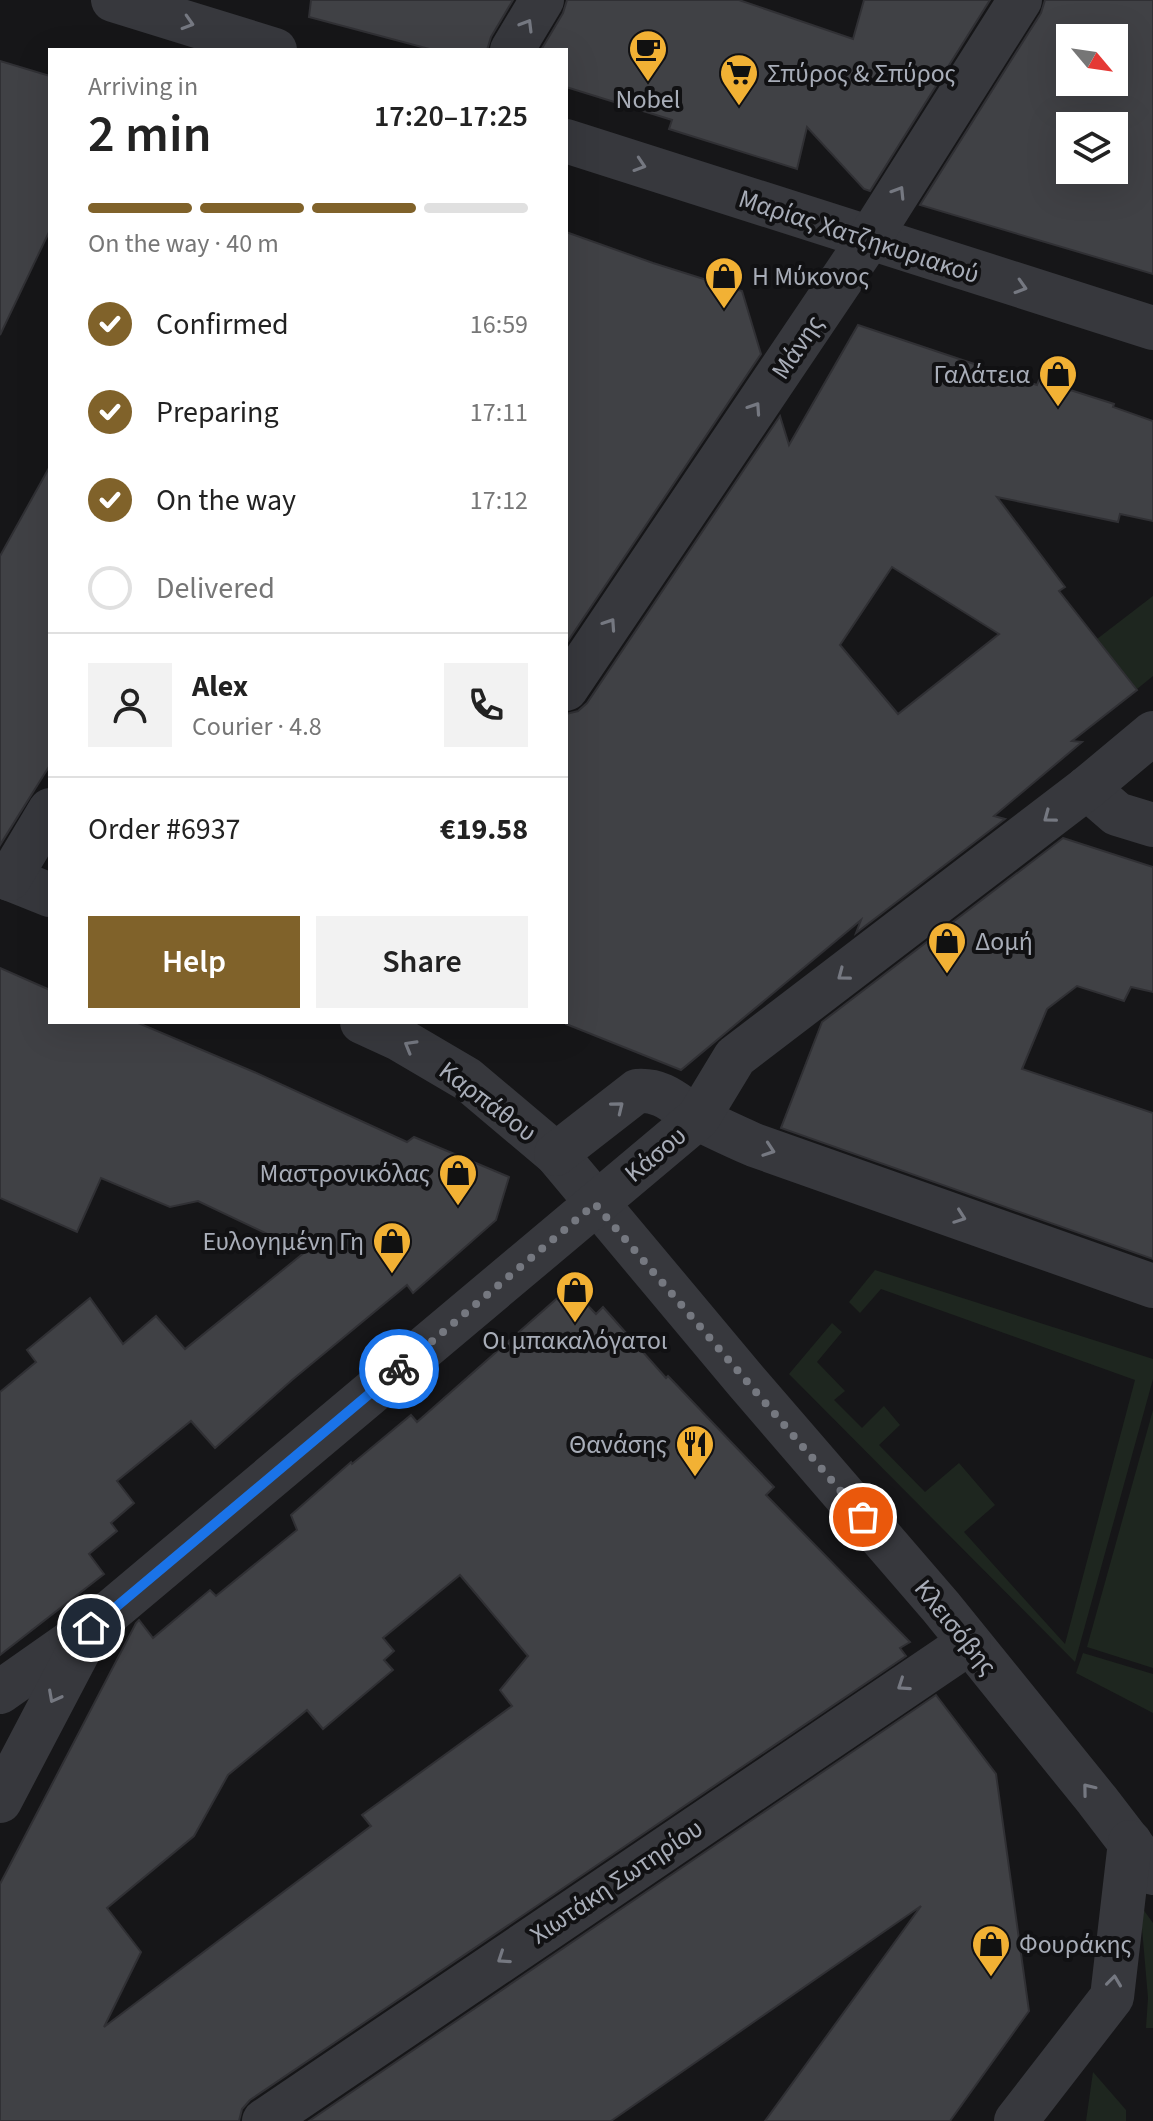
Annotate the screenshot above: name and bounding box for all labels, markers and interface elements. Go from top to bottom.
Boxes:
one-way arrow [180,14,194,30]
one-way arrow [517,19,532,34]
north arrow [1056,24,1128,96]
map controls [1056,24,1128,184]
cafe icon: Nobel [627,28,669,83]
supermarket icon: Σπύρος & Σπύρος [718,52,760,107]
place label: Σπύρος & Σπύρος [767,55,956,92]
text: Arriving in [88,68,198,105]
place label: Nobel [616,81,680,118]
text: 17:20–17:25 [374,95,528,138]
text: 2 min [88,98,212,172]
button: layers [1056,112,1128,184]
one-way arrow [633,156,647,172]
street label: Μαρίας Χατζηκυριακού [734,180,984,293]
one-way arrow [889,186,905,201]
text: On the way · 40 m [88,225,279,262]
shop icon: Η Μύκονος [703,255,745,310]
place label: Η Μύκονος [752,258,869,295]
one-way arrow [1014,278,1028,294]
icon: check [88,302,132,346]
text: Confirmed [156,303,289,346]
text: 16:59 [470,306,528,343]
street label: Μάνης [762,308,833,387]
shop icon: Γαλάτεια [1037,353,1079,408]
place label: Γαλάτεια [934,356,1030,393]
icon: check [88,390,132,434]
text: Preparing [156,391,279,434]
text: 17:11 [470,394,528,431]
one-way arrow [745,403,760,417]
icon: check [88,478,132,522]
text: On the way [156,479,296,522]
text: 17:12 [470,482,528,519]
text: Delivered [156,567,275,610]
one-way arrow [600,618,615,633]
button: person [88,663,172,747]
button: phone [444,663,528,747]
text: Alex [192,665,248,708]
text: Courier · 4.8 [192,708,322,745]
text: Order #6937 [88,808,241,851]
text: €19.58 [440,808,528,851]
one-way arrow [1043,808,1058,822]
button: Help [88,916,300,1008]
button: Share [316,916,528,1008]
shop icon: Δομή [926,920,968,975]
place label: Δομή [975,923,1033,960]
one-way arrow [837,966,851,980]
one-way arrow [404,1040,419,1056]
street label: Καρπάθου [431,1052,544,1150]
one-way arrow [609,1102,623,1117]
street label: Κάσου [616,1118,694,1191]
one-way arrow [761,1141,775,1157]
shop icon: Μαστρονικόλας [437,1152,479,1207]
place label: Μαστρονικόλας [259,1155,430,1192]
one-way arrow [953,1207,967,1224]
shop icon: Ευλογημένη Γη [371,1220,413,1275]
place label: Ευλογημένη Γη [202,1223,364,1260]
shop icon: Οι μπακαλόγατοι [554,1269,596,1324]
place label: Οι μπακαλόγατοι [482,1322,668,1359]
courier [359,1329,439,1409]
icon: bike [377,1347,421,1391]
restaurant icon: Θανάσης [674,1423,716,1478]
place label: Θανάσης [569,1426,667,1463]
pin [829,1483,897,1551]
icon: bag [841,1495,885,1539]
street label: Κλεισόβης [906,1572,1006,1683]
pin [57,1594,125,1662]
icon: home [69,1606,113,1650]
one-way arrow [898,1675,912,1690]
one-way arrow [49,1689,64,1703]
one-way arrow [1084,1783,1098,1798]
street label: Χιωτάκη Σωτηρίου [523,1810,710,1953]
shop icon: Φουράκης [970,1923,1012,1978]
place label: Φουράκης [1019,1926,1132,1963]
one-way arrow [498,1948,512,1963]
one-way arrow [1105,1974,1122,1987]

